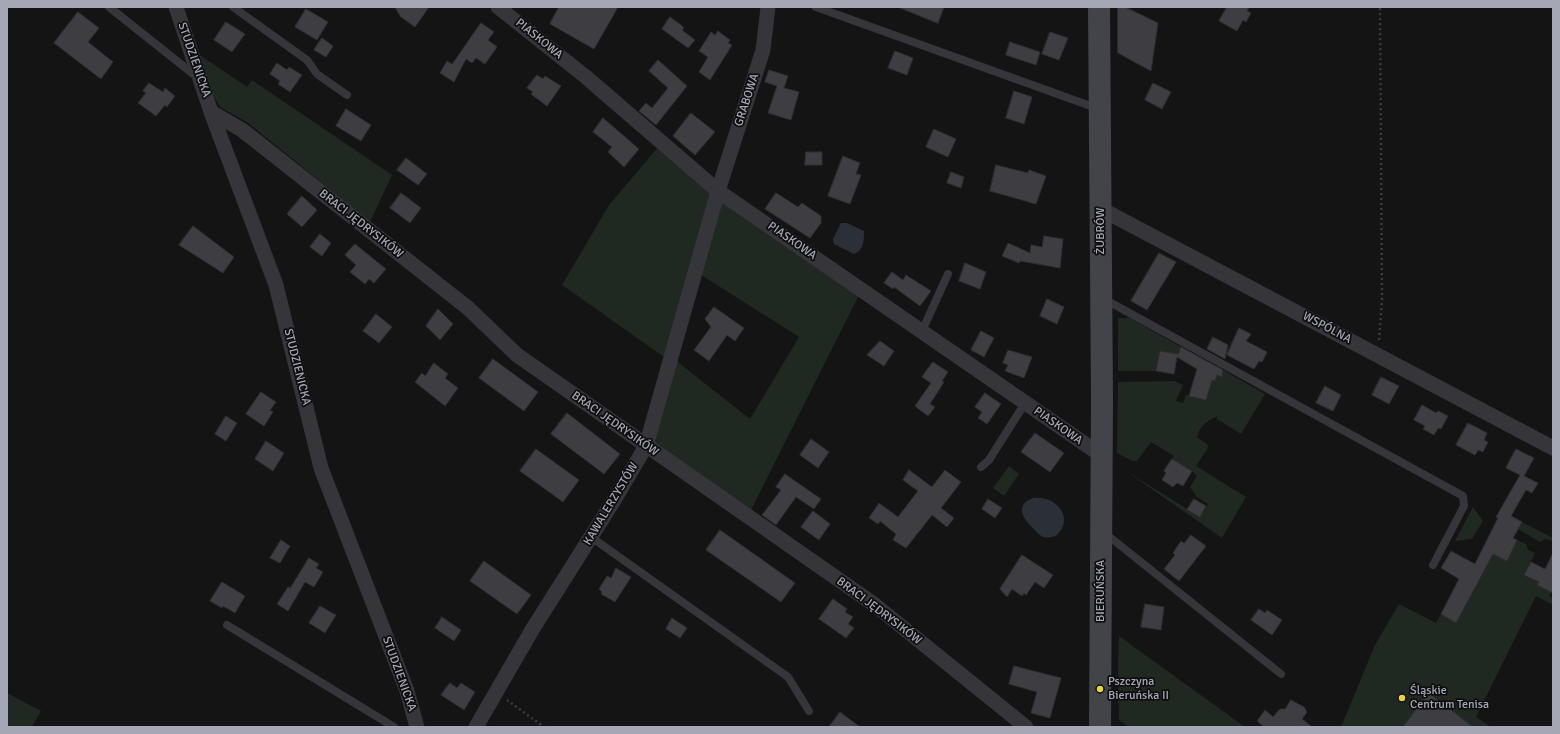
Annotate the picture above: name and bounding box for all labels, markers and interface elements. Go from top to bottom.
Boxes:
street label: PIASKOWA [513,16,565,62]
street label: STUDZIENICKA [174,21,214,99]
street label: GRABOWA [732,72,762,128]
street label: BRACI JĘDRYSIKÓW [316,187,406,261]
street label: ŻUBRÓW [1094,207,1108,255]
street label: PIASKOWA [765,219,819,263]
street label: WSPÓLNA [1300,309,1354,347]
street label: STUDZIENICKA [281,327,313,407]
street label: BRACI JĘDRYSIKÓW [569,389,661,459]
street label: PIASKOWA [1031,404,1085,448]
street label: KAWALERZYSTÓW [581,460,641,548]
street label: BIERUŃSKA [1094,560,1108,622]
street label: BRACI JĘDRYSIKÓW [834,574,924,648]
street label: STUDZIENICKA [379,635,419,713]
place label: Pszczyna Bieruńska II [1108,675,1169,703]
marker: Pszczyna Bieruńska II [1095,684,1105,694]
place label: Śląskie Centrum Tenisa [1410,684,1489,712]
marker: Śląskie Centrum Tenisa [1397,693,1407,703]

